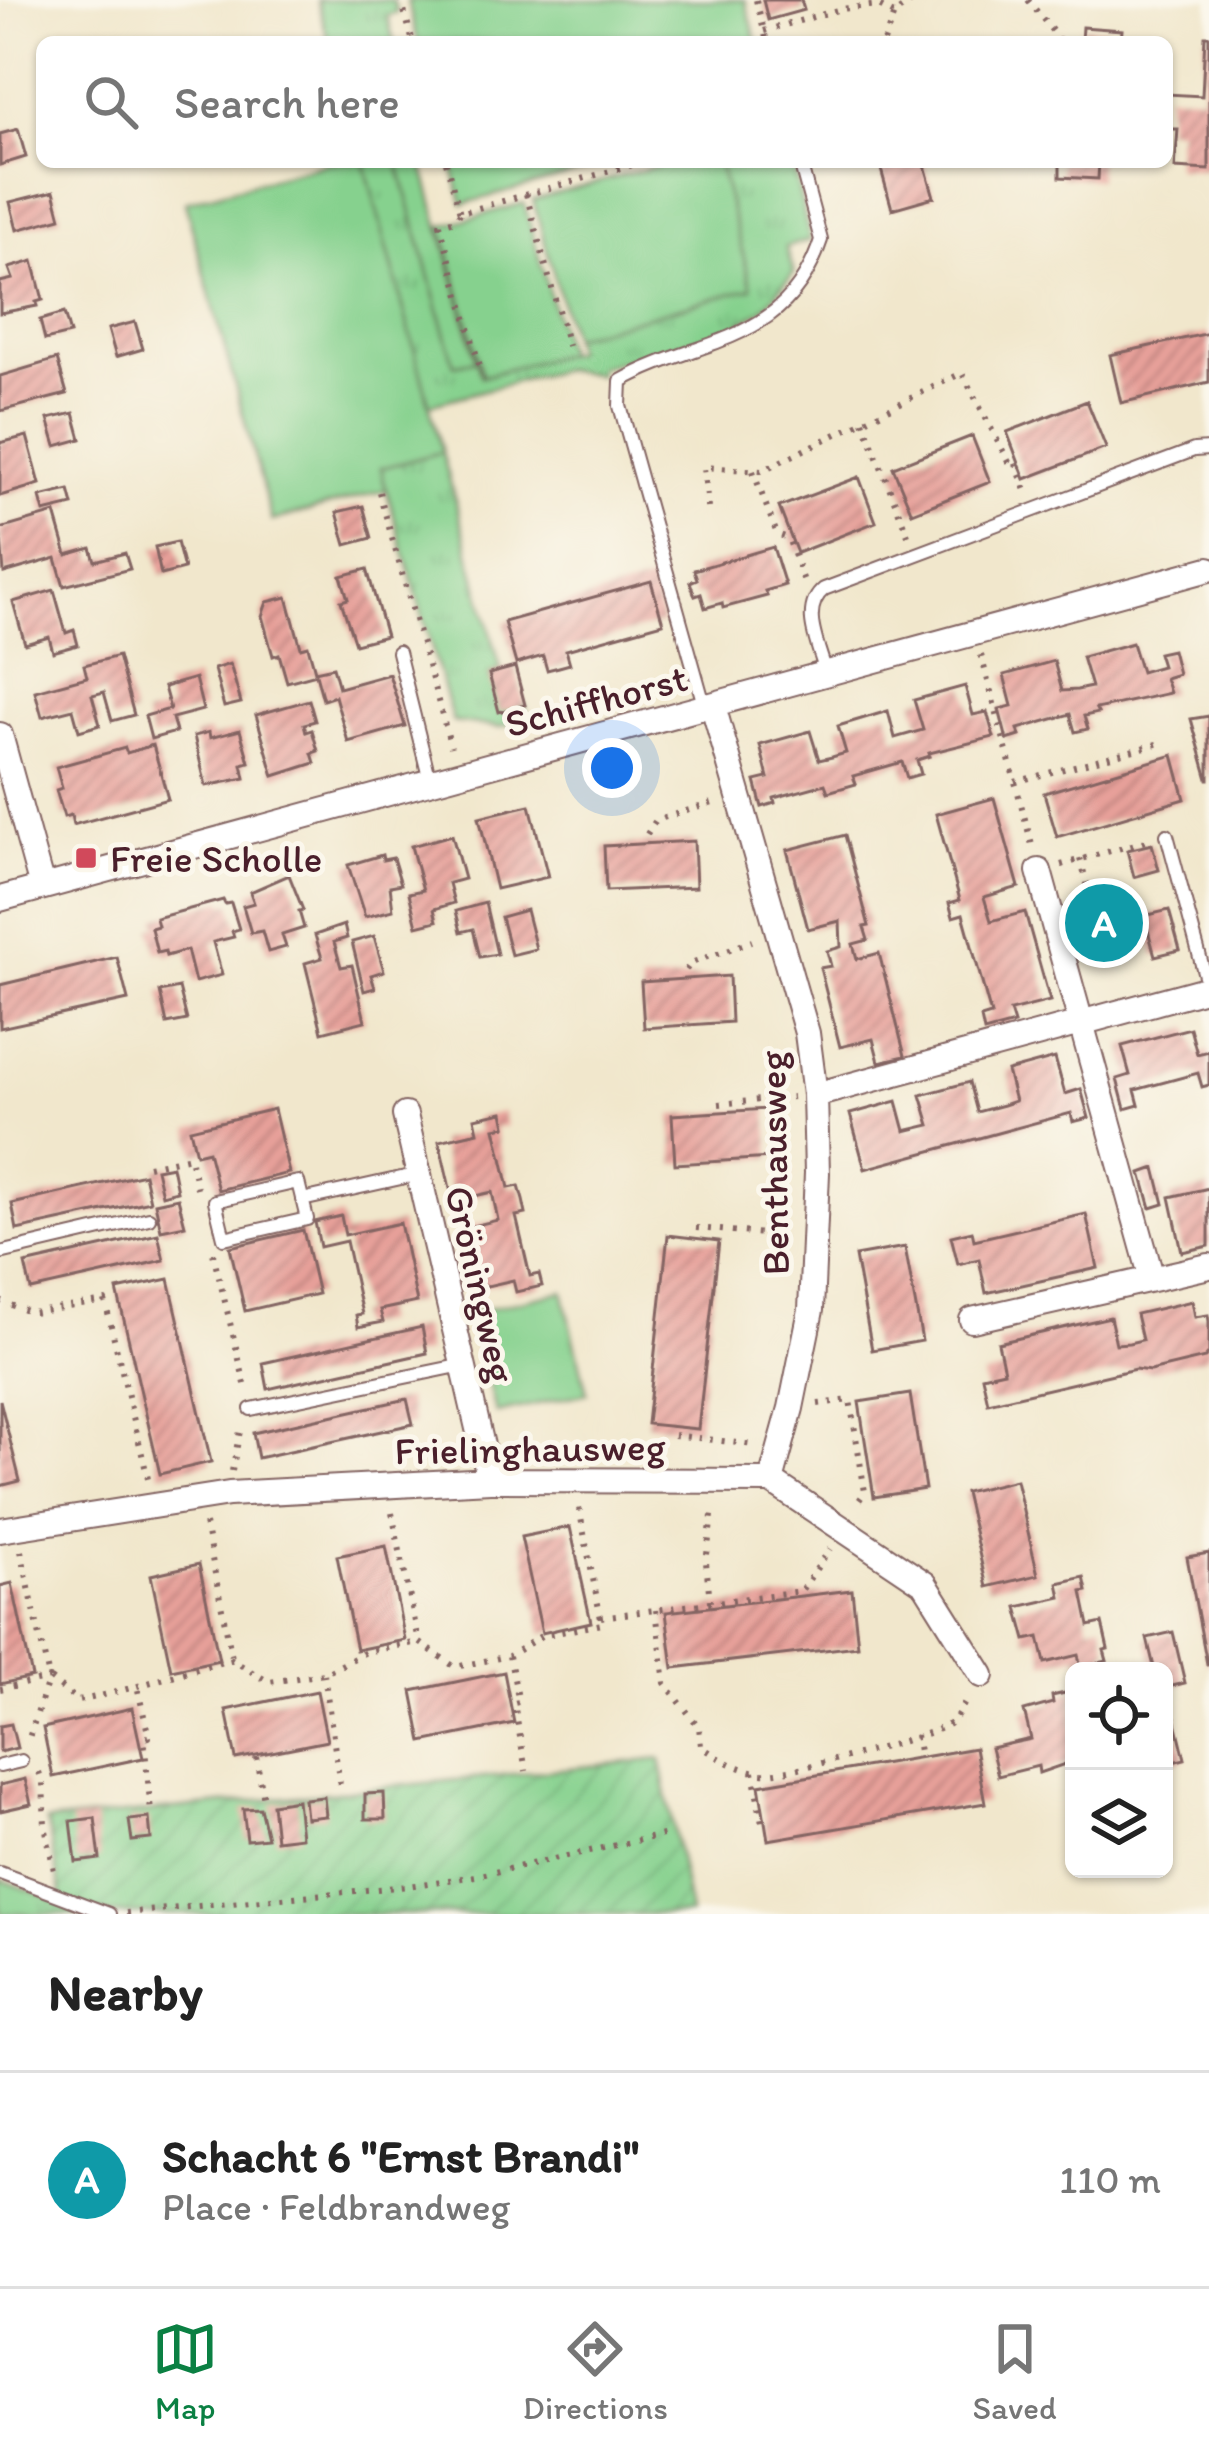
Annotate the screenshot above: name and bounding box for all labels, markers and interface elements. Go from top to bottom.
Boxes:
search box [36,36,1173,168]
icon: search [78,69,144,135]
text: Search here [174,75,400,129]
street label: Schiffhorst [500,654,692,747]
your location [582,738,642,798]
place label: Freie Scholle [110,835,322,882]
marker: Freie Scholle [73,845,99,871]
pin: A [1065,878,1143,968]
street label: Benthausweg [748,1050,799,1276]
street label: Gröningweg [435,1181,526,1387]
street label: Frielinghausweg [394,1423,666,1474]
map controls [1065,1662,1173,1878]
button: locate [1065,1662,1173,1770]
button: layers [1065,1770,1173,1878]
text: Nearby [48,1962,203,2023]
text: Schacht 6 "Ernst Brandi" [162,2129,639,2183]
text: A [75,2156,99,2203]
text: 110 m [1059,2156,1161,2203]
text: Place · Feldbrandweg [162,2183,510,2230]
tab: Map [152,2316,218,2427]
tab: Directions [523,2316,668,2427]
tab: Saved [973,2316,1057,2427]

